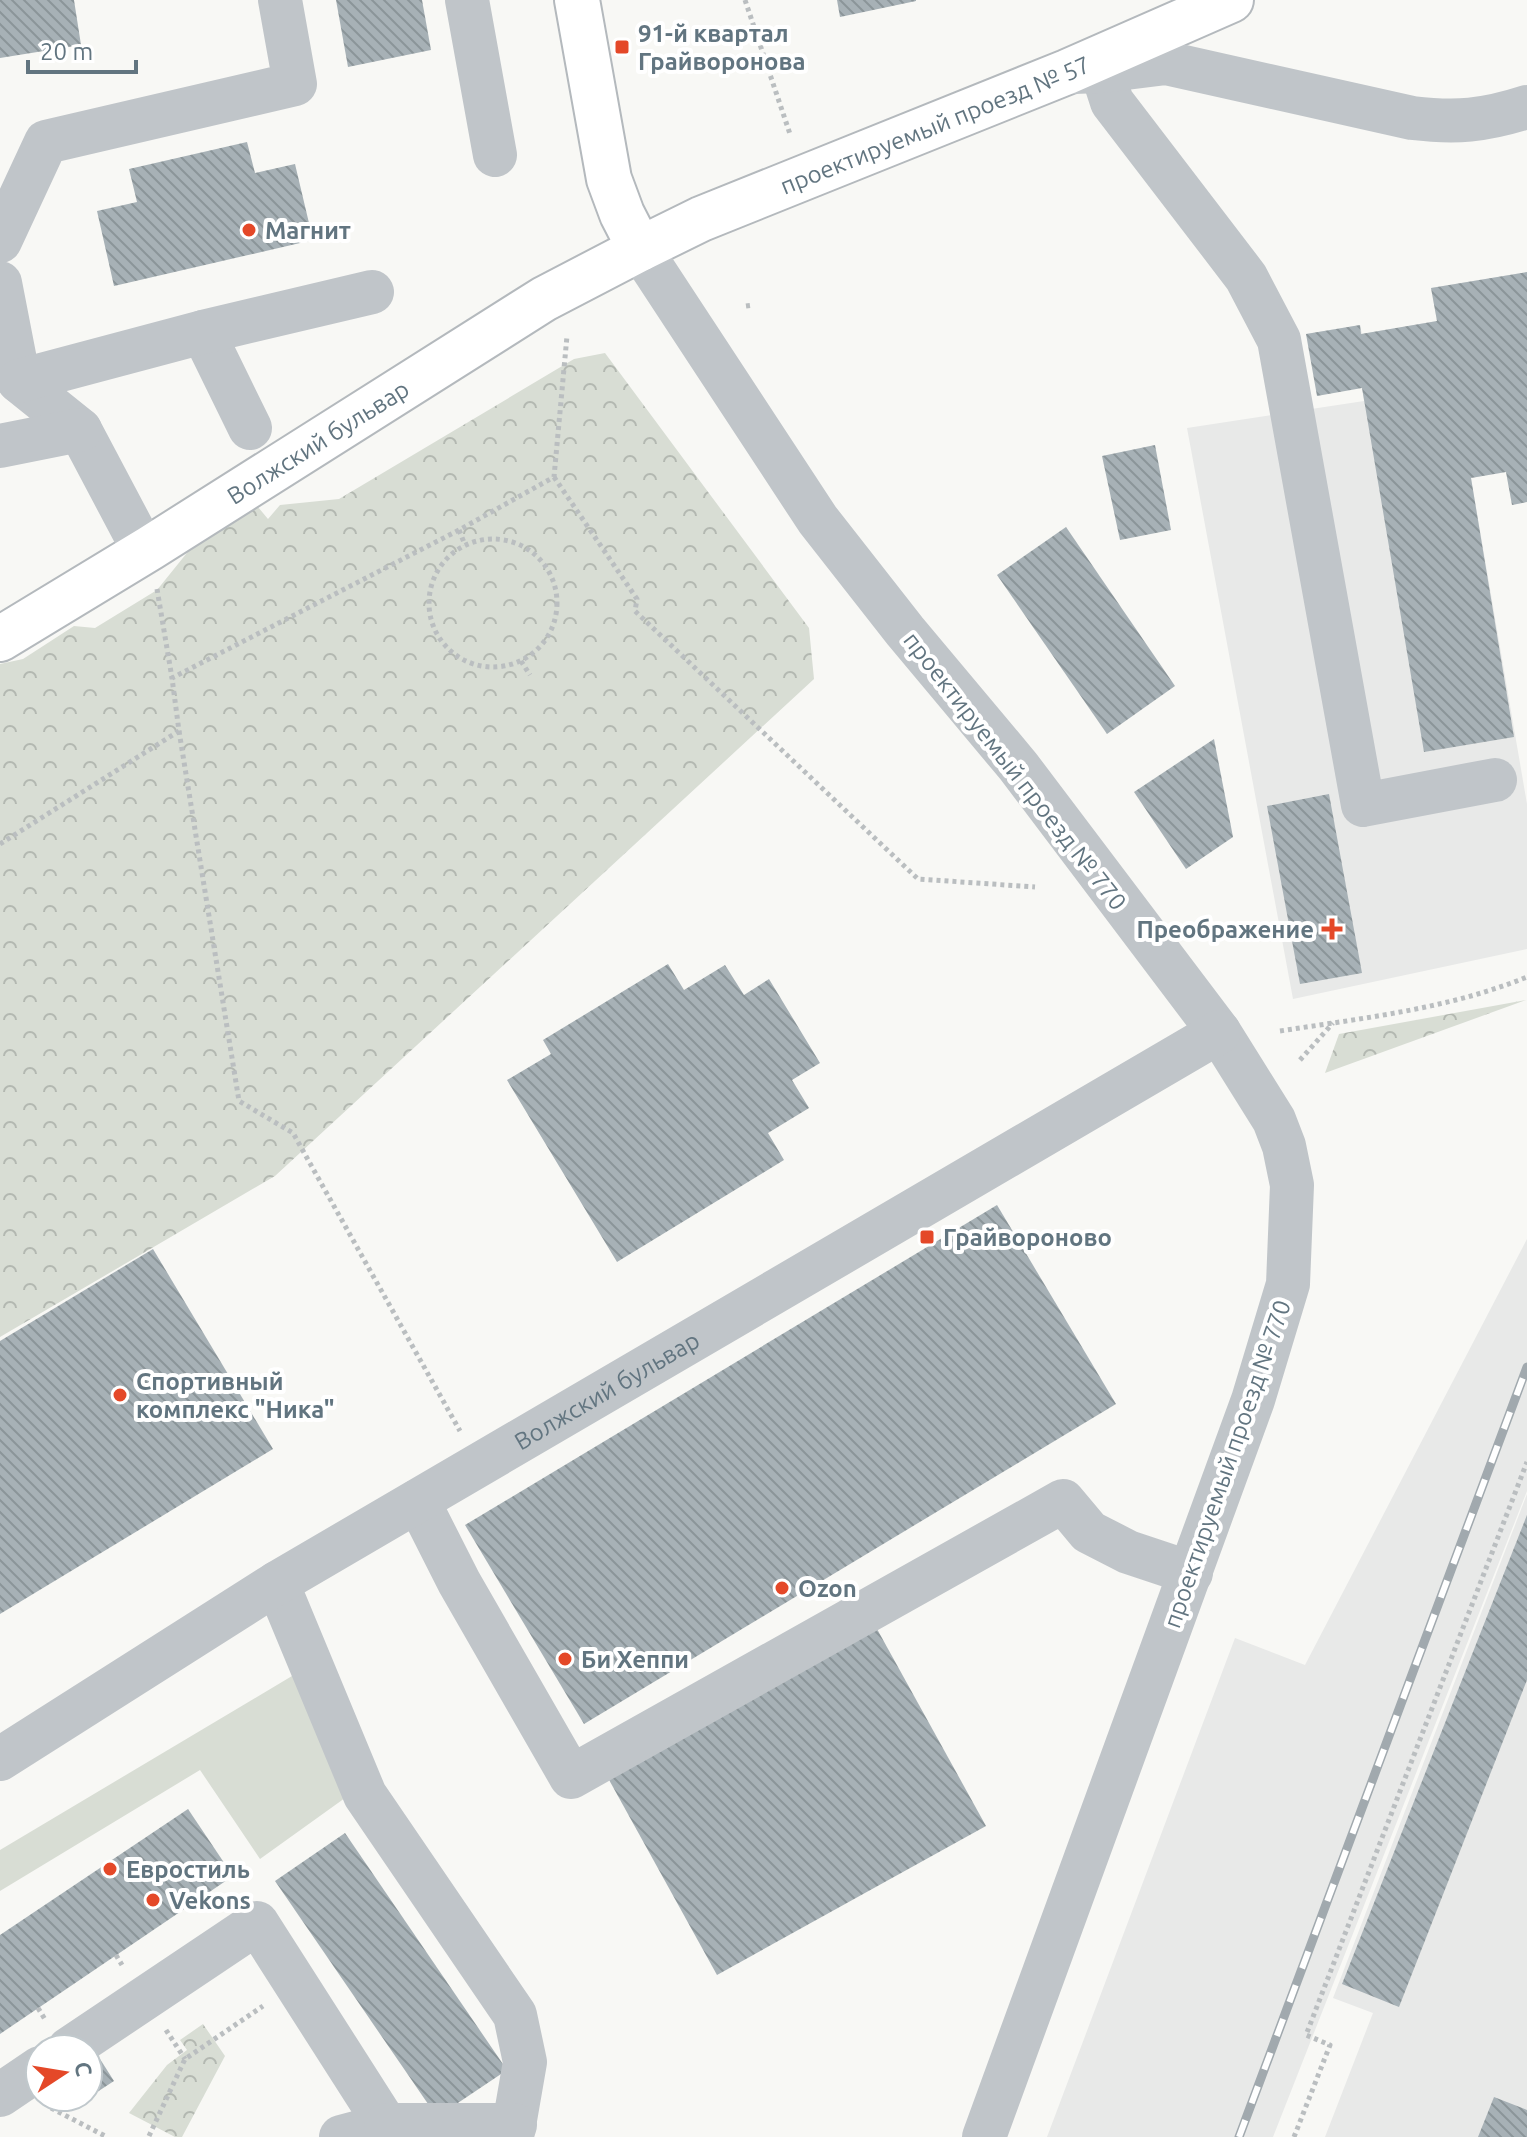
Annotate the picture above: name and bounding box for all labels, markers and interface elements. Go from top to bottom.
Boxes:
place label: 91-й квартал Грайворонова [638,20,806,75]
scale bar [28,24,136,74]
text: 20 m [40,38,93,65]
marker: 91-й квартал Грайворонова [613,38,631,56]
street label: проектируемый проезд № 57 [776,50,1094,199]
place label: Магнит [265,217,351,244]
marker: Магнит [240,221,258,239]
street label: Волжский бульвар [222,375,414,509]
street label: проектируемый проезд № 770 [898,627,1132,915]
place label: Преображение [1136,916,1314,943]
marker: Преображение [1321,918,1343,940]
place label: Грайвороново [943,1224,1112,1251]
marker: Грайвороново [918,1228,936,1246]
street label: проектируемый проезд № 770 [1158,1297,1296,1631]
street label: Волжский бульвар [509,1326,704,1455]
place label: Спортивный комплекс "Ника" [136,1368,334,1423]
marker: Спортивный комплекс "Ника" [111,1386,129,1404]
place label: Ozon [798,1575,857,1602]
marker: Ozon [773,1579,791,1597]
place label: Би Хеппи [581,1646,689,1673]
marker: Би Хеппи [556,1650,574,1668]
place label: Евростиль [126,1856,250,1883]
marker: Евростиль [101,1860,119,1878]
place label: Vekons [169,1887,251,1914]
marker: Vekons [144,1891,162,1909]
north arrow [24,2033,104,2113]
text: С [70,2059,98,2078]

